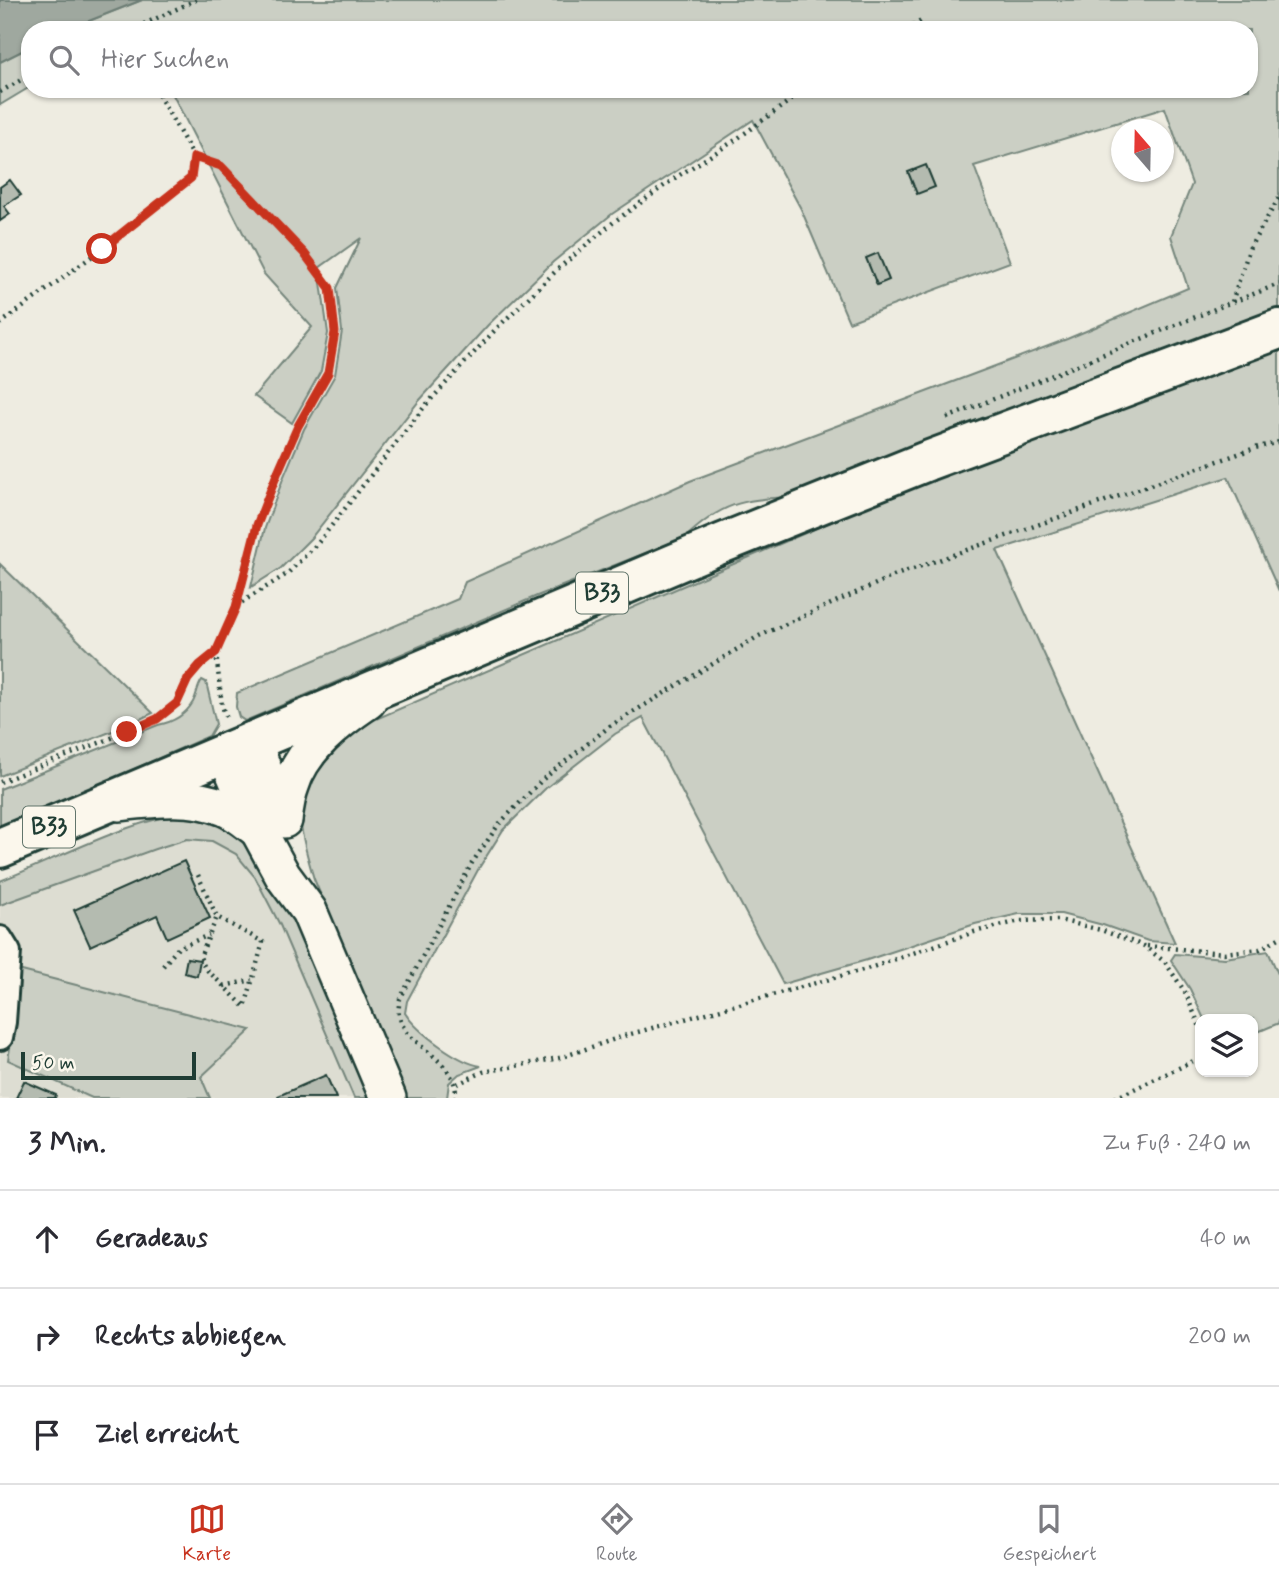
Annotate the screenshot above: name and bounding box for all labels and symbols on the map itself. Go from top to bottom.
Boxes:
north arrow [1111,119,1174,182]
route start [86,233,117,264]
road number: B33 [576,572,628,614]
route end [111,716,142,747]
road number: B33 [23,806,75,848]
scale bar [21,1049,196,1081]

